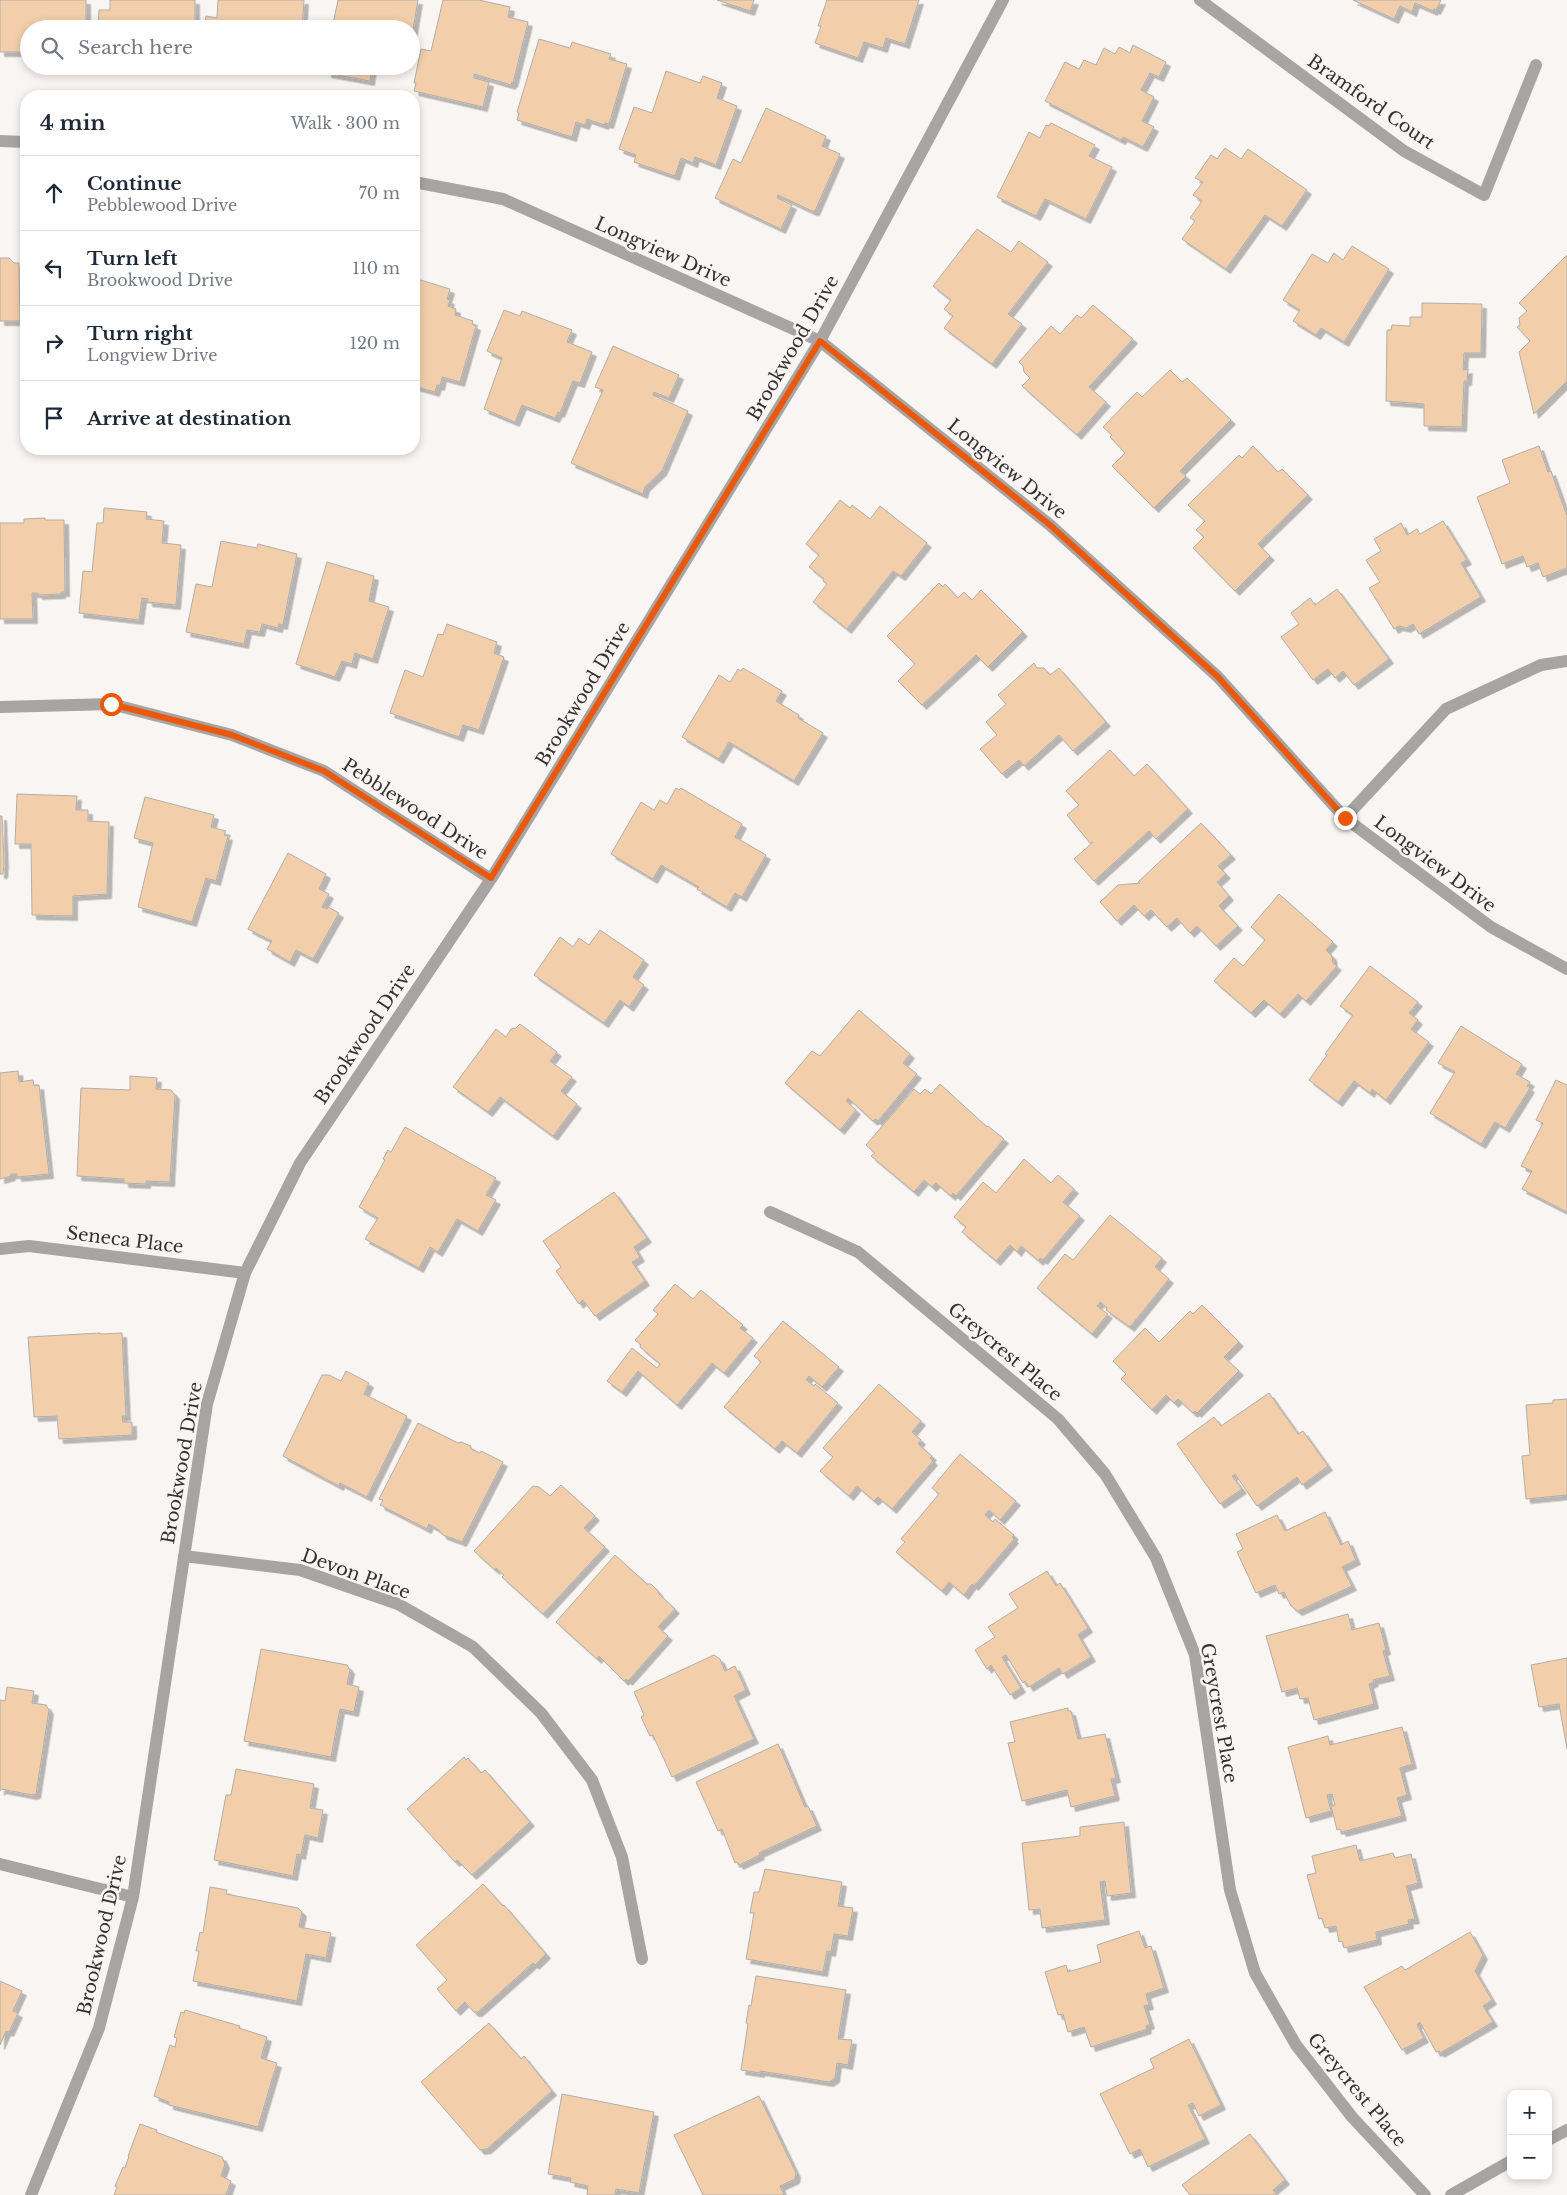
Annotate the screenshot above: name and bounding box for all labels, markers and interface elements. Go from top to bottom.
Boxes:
search box [20,20,420,75]
icon: search [38,34,66,62]
text: Search here [78,36,193,59]
street label: Bramford Court [1303,50,1439,154]
text: 4 min [40,110,106,136]
text: Walk · 300 m [291,113,400,133]
text: Continue [87,172,182,195]
icon: ahead [40,179,68,207]
text: 70 m [359,183,400,203]
text: Pebblewood Drive [87,195,237,215]
street label: Longview Drive [592,212,734,292]
text: Turn left [87,247,178,270]
icon: left [40,254,68,282]
text: 110 m [353,258,400,278]
text: Brookwood Drive [87,270,233,290]
street label: Brookwood Drive [742,271,844,425]
text: Turn right [87,322,193,345]
icon: right [40,329,68,357]
text: 120 m [350,333,400,353]
text: Longview Drive [87,345,217,365]
icon: arrive [40,404,68,432]
text: Arrive at destination [87,407,291,430]
street label: Longview Drive [943,414,1071,524]
street label: Brookwood Drive [531,618,635,770]
route start [100,693,123,716]
street label: Pebblewood Drive [338,754,492,864]
route end [1334,807,1357,830]
street label: Longview Drive [1370,811,1500,917]
street label: Brookwood Drive [310,960,420,1108]
street label: Seneca Place [65,1222,185,1258]
street label: Greycrest Place [944,1298,1066,1406]
street label: Brookwood Drive [157,1380,207,1546]
street label: Devon Place [299,1544,413,1604]
street label: Greycrest Place [1196,1641,1242,1785]
street label: Brookwood Drive [73,1853,131,2017]
street label: Greycrest Place [1303,2029,1411,2151]
map controls [1507,2090,1552,2180]
button: + [1507,2090,1552,2135]
button: − [1507,2135,1552,2180]

